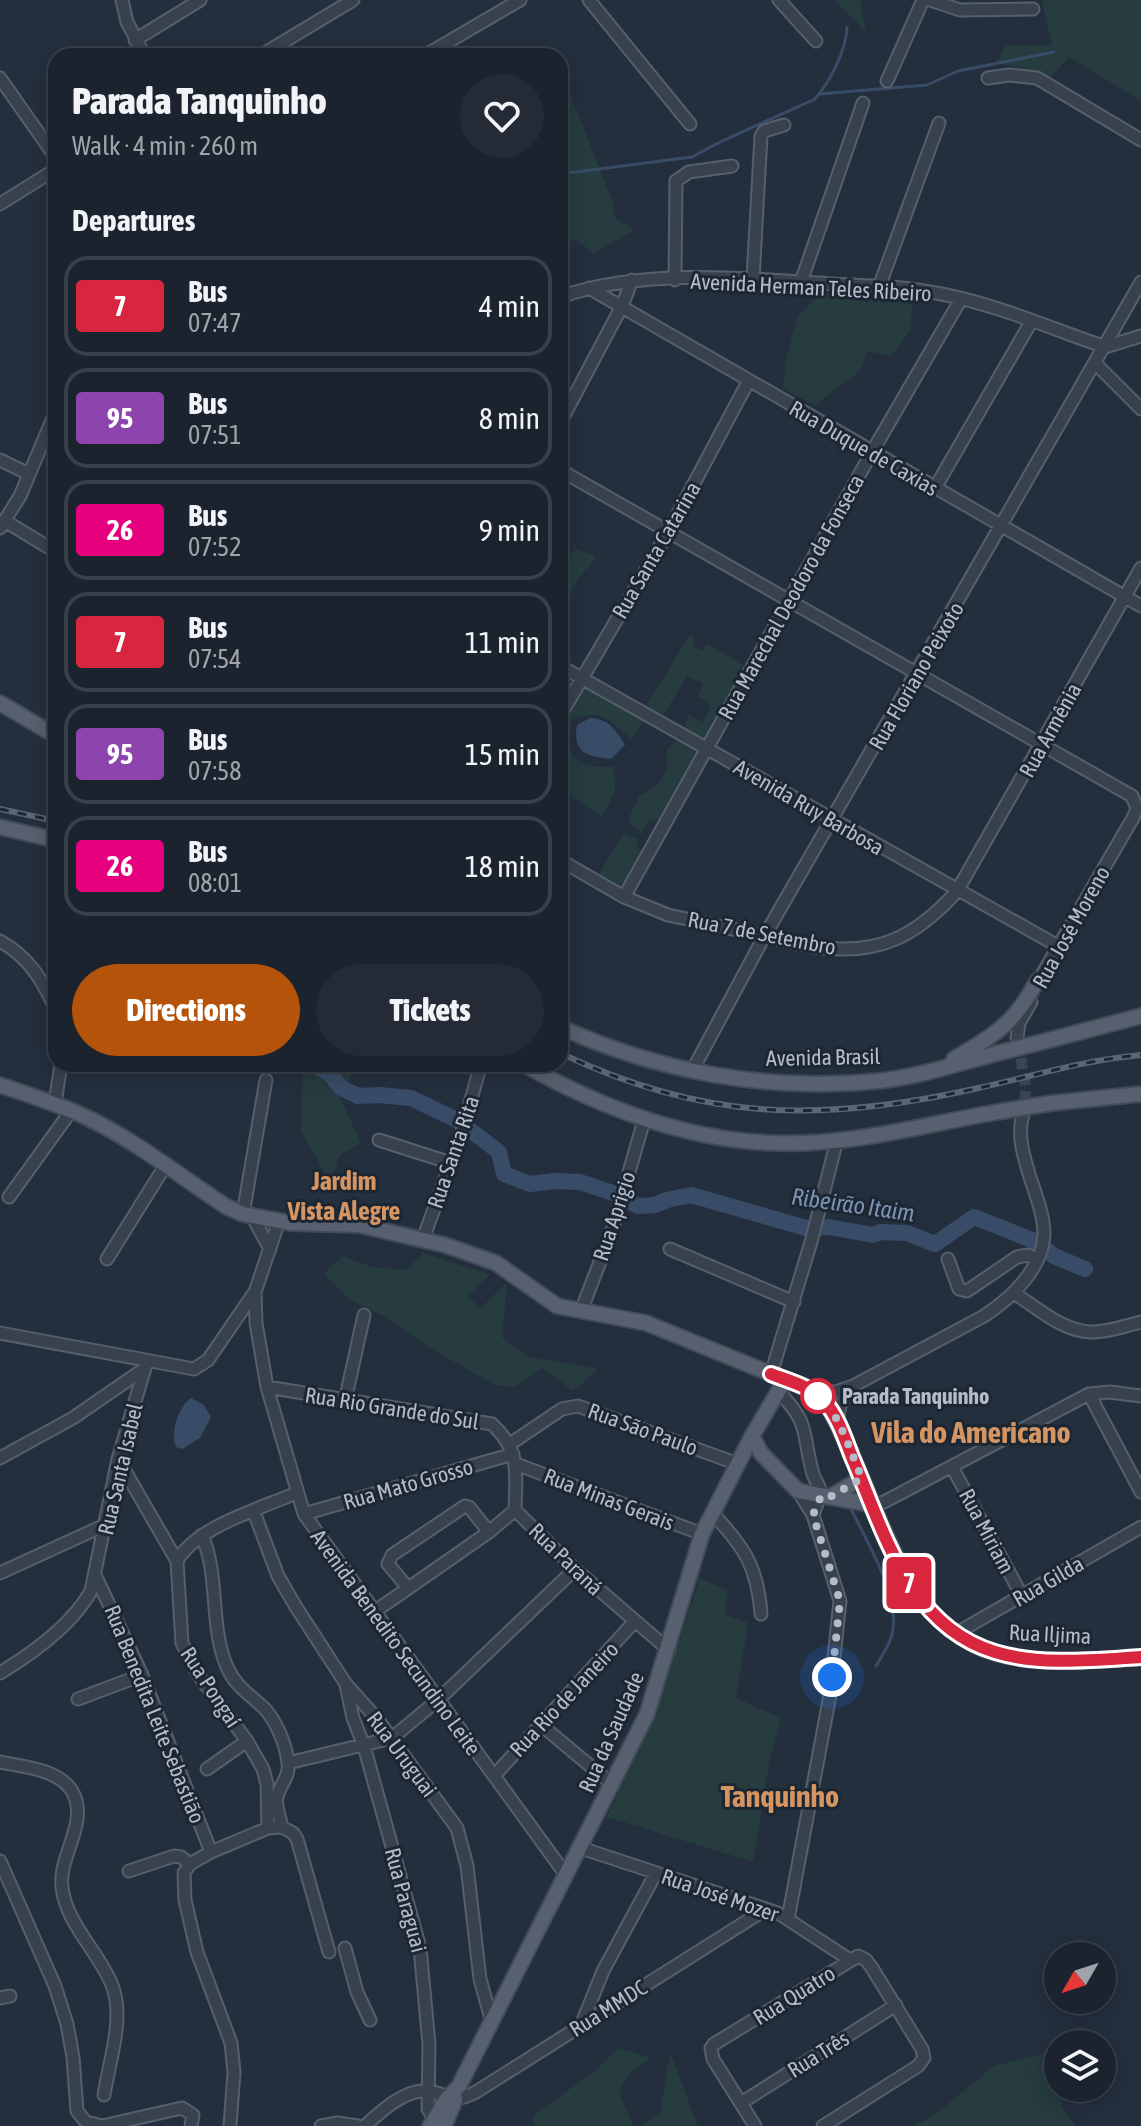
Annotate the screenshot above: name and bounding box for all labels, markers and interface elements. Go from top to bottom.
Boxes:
button: heart [460,74,544,158]
text: Parada Tanquinho [72,79,327,122]
text: Walk · 4 min · 260 m [72,131,258,161]
text: Departures [72,203,195,237]
street label: Avenida Herman Teles Ribeiro [690,268,932,306]
text: Bus [188,274,227,308]
text: 4 min [479,289,540,323]
text: 7 [113,290,127,322]
text: 07:47 [188,308,242,338]
text: Bus [188,386,227,420]
street label: Rua Duque de Caxias [785,395,943,501]
text: 8 min [479,401,540,435]
text: 95 [107,402,133,434]
text: 07:51 [188,420,242,450]
street label: Rua Marechal Deodoro da Fonseca [713,470,869,724]
street label: Rua Santa Catarina [606,477,706,623]
text: Bus [188,498,227,532]
text: 9 min [479,513,540,547]
text: 26 [107,514,133,546]
text: 07:52 [188,532,242,562]
street label: Rua Floriano Peixoto [863,597,969,755]
text: Bus [188,610,227,644]
text: 11 min [465,625,540,659]
text: 7 [113,626,127,658]
text: 07:54 [188,644,242,674]
street label: Rua Armênia [1013,678,1087,782]
text: Bus [188,722,227,756]
text: 15 min [465,737,540,771]
text: 95 [107,738,133,770]
street label: Avenida Ruy Barbosa [729,754,889,860]
text: 07:58 [188,756,242,786]
text: Bus [188,834,227,868]
text: 18 min [465,849,540,883]
text: 26 [107,850,133,882]
street label: Rua José Moreno [1027,861,1115,993]
text: 08:01 [188,868,242,898]
street label: Rua 7 de Setembro [686,906,838,960]
button: Directions [72,964,300,1056]
button: Tickets [316,964,544,1056]
street label: Avenida Brasil [766,1043,881,1071]
street label: Rua Santa Rita [422,1092,484,1212]
district label: Jardim Vista Alegre [287,1166,401,1226]
street label: Rua Aprigio [587,1168,641,1264]
water label: Ribeirão Itaim [790,1182,916,1227]
marker: Parada Tanquinho [801,1379,835,1413]
street label: Rua Rio Grande do Sul [303,1381,481,1435]
place label: Parada Tanquinho [842,1383,989,1409]
street label: Rua São Paulo [585,1397,701,1461]
street label: Rua Santa Isabel [92,1400,148,1537]
district label: Vila do Americano [870,1415,1071,1449]
street label: Rua Mato Grosso [340,1453,476,1515]
street label: Rua Minas Gerais [540,1462,678,1536]
street label: Rua Miriam [954,1484,1020,1578]
street label: Rua Paraná [524,1517,608,1601]
street label: Avenida Benedito Secundino Leite [305,1524,487,1760]
street label: Rua Gilda [1008,1550,1088,1612]
line badge: 7 [883,1557,935,1609]
text: 7 [902,1567,916,1599]
street label: Rua Benedita Leite Sebastião [99,1601,211,1827]
street label: Rua Iljima [1008,1619,1092,1649]
street label: Rua Rio de Janeiro [504,1636,624,1762]
street label: Rua Pongaí [175,1642,247,1732]
your location [812,1657,852,1697]
street label: Rua da Saudade [573,1667,649,1797]
street label: Rua Uruguai [361,1706,443,1802]
district label: Tanquinho [721,1779,839,1813]
street label: Rua Paraguai [380,1845,432,1955]
street label: Rua José Mozer [658,1863,782,1927]
north arrow [1044,1942,1116,2014]
map controls [1044,1942,1116,2102]
street label: Rua Quatro [748,1960,840,2030]
street label: Rua MMDC [564,1974,652,2042]
street label: Rua Três [783,2025,854,2083]
button: layers [1044,2030,1116,2102]

